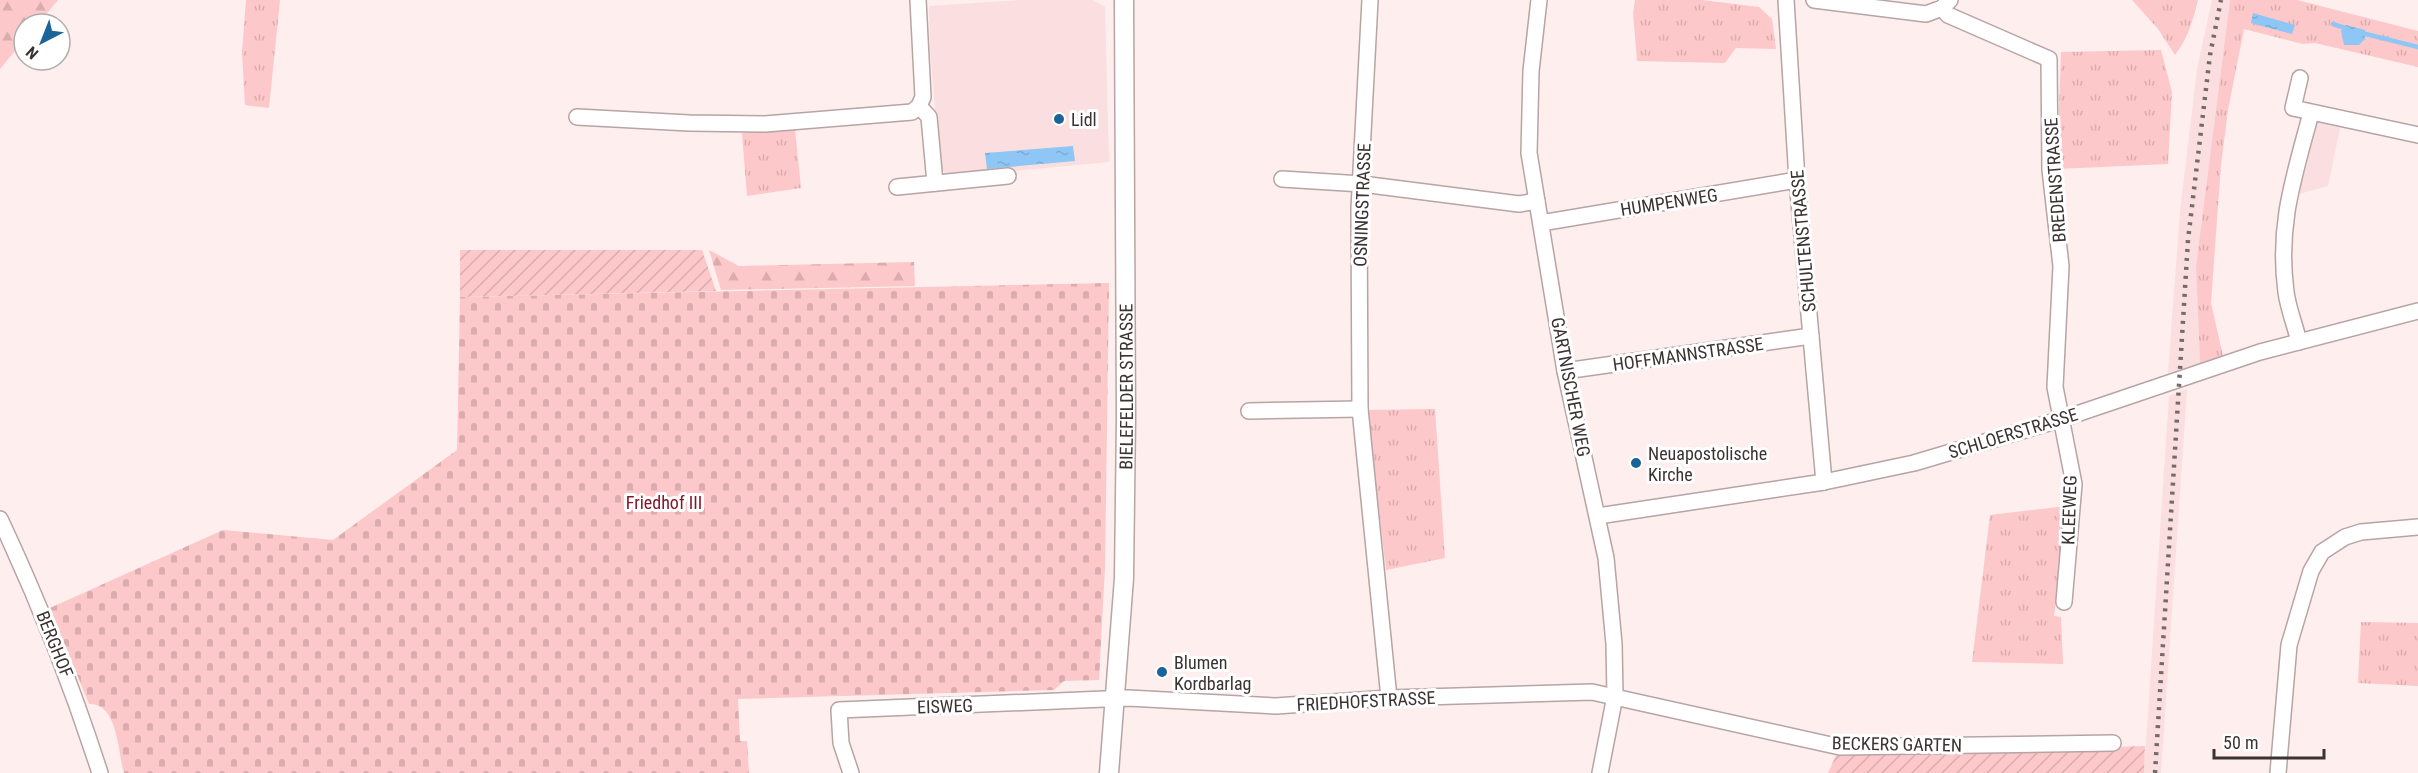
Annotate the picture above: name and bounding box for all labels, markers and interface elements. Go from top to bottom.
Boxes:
north arrow [12,12,72,72]
text: N [22,42,42,63]
place label: Lidl [1071,109,1097,130]
marker: Lidl [1052,112,1066,126]
street label: BREDENSTRASSE [2040,117,2070,243]
street label: OSNINGSTRASSE [1349,143,1375,267]
street label: SCHULTENSTRASSE [1786,169,1820,313]
street label: HUMPENWEG [1619,184,1719,220]
street label: BIELEFELDER STRASSE [1115,303,1137,470]
street label: GARTNISCHER WEG [1547,316,1595,458]
street label: HOFFMANNSTRASSE [1611,333,1765,375]
street label: SCHLOERSTRASSE [1946,403,2080,463]
place label: Neuapostolische Kirche [1648,443,1767,485]
marker: Neuapostolische Kirche [1629,456,1643,470]
street label: KLEEWEG [2057,475,2081,545]
park label: Friedhof III [626,492,702,513]
street label: BERGHOF [32,608,78,681]
place label: Blumen Kordbarlag [1174,652,1251,694]
marker: Blumen Kordbarlag [1155,665,1169,679]
street label: FRIEDHOFSTRASSE [1296,687,1436,715]
street label: EISWEG [917,695,973,717]
scale bar [2214,722,2324,760]
street label: BECKERS GARTEN [1832,732,1962,756]
text: 50 m [2223,732,2258,753]

